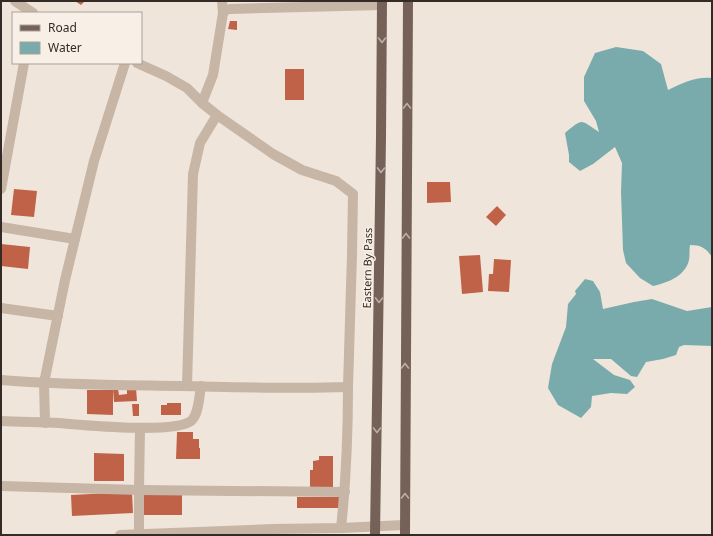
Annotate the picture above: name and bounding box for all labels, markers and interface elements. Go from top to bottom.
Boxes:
legend [12,12,142,64]
text: Road [48,19,77,36]
one-way arrow [378,37,386,43]
text: Water [48,39,82,56]
one-way arrow [403,103,411,109]
one-way arrow [377,167,385,173]
street label: Eastern By Pass [359,227,375,309]
one-way arrow [402,233,410,239]
one-way arrow [375,297,383,303]
one-way arrow [401,363,410,369]
one-way arrow [372,427,381,433]
one-way arrow [401,493,409,499]

